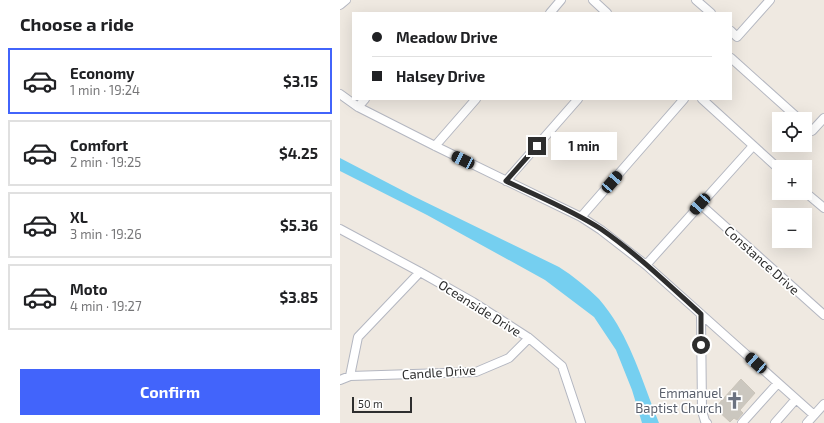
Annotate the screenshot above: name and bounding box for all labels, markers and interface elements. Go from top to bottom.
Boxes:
text: Choose a ride [20,13,134,35]
text: Meadow Drive [396,28,498,46]
icon: car [22,63,58,99]
text: Economy [70,64,135,82]
text: Halsey Drive [396,67,485,85]
text: $3.15 [283,72,318,90]
text: 1 min · 19:24 [70,82,140,98]
map controls [772,112,812,248]
button: locate [772,112,812,152]
callout: 1 min [551,132,617,160]
icon: car [22,135,58,171]
text: Comfort [70,136,128,154]
route end [528,137,546,155]
text: 1 min [568,138,600,154]
text: $4.25 [279,144,318,162]
car [450,149,476,171]
text: 2 min · 19:25 [70,154,141,170]
button: + [772,160,812,200]
car [600,169,624,195]
car [688,191,712,217]
icon: car [22,207,58,243]
text: XL [70,208,88,226]
button: − [772,208,812,248]
text: $5.36 [280,216,318,234]
street label: Constance Drive [721,222,803,298]
text: 3 min · 19:26 [70,226,142,242]
street label: Oceanside Drive [436,276,524,340]
icon: car [22,279,58,315]
text: Moto [70,280,108,298]
text: $3.85 [280,288,318,306]
text: 4 min · 19:27 [70,298,142,314]
route start [692,336,710,354]
car [743,351,769,375]
street label: Candle Drive [401,361,477,383]
button: Confirm [20,369,320,415]
place label: Emmanuel Baptist Church [635,385,722,416]
church icon: Emmanuel Baptist Church [725,390,745,410]
scale bar [352,395,412,414]
text: 50 m [358,397,383,410]

